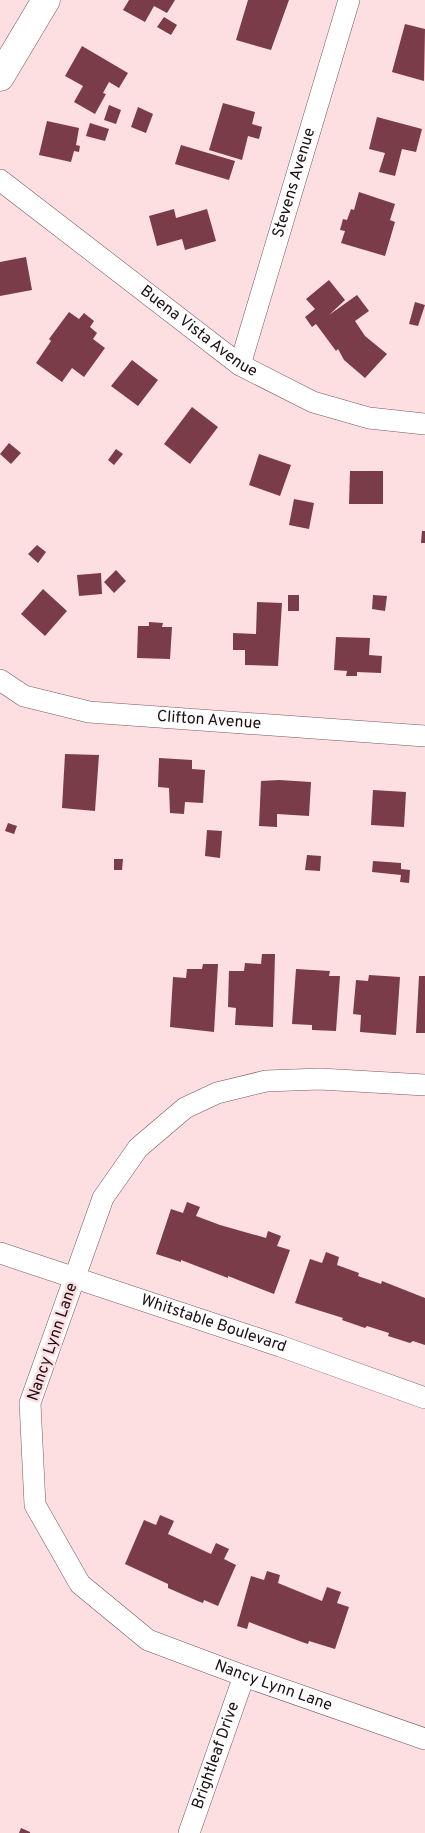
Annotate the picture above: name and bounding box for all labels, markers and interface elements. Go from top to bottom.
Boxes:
street label: Stevens Avenue [269,126,320,240]
street label: Buena Vista Avenue [136,281,260,382]
street label: Clifton Avenue [156,707,262,734]
street label: Nancy Lynn Lane [23,1280,83,1404]
street label: Whitstable Boulevard [138,1290,289,1357]
street label: Nancy Lynn Lane [212,1656,335,1716]
street label: Brightleaf Drive [188,1699,244,1812]

